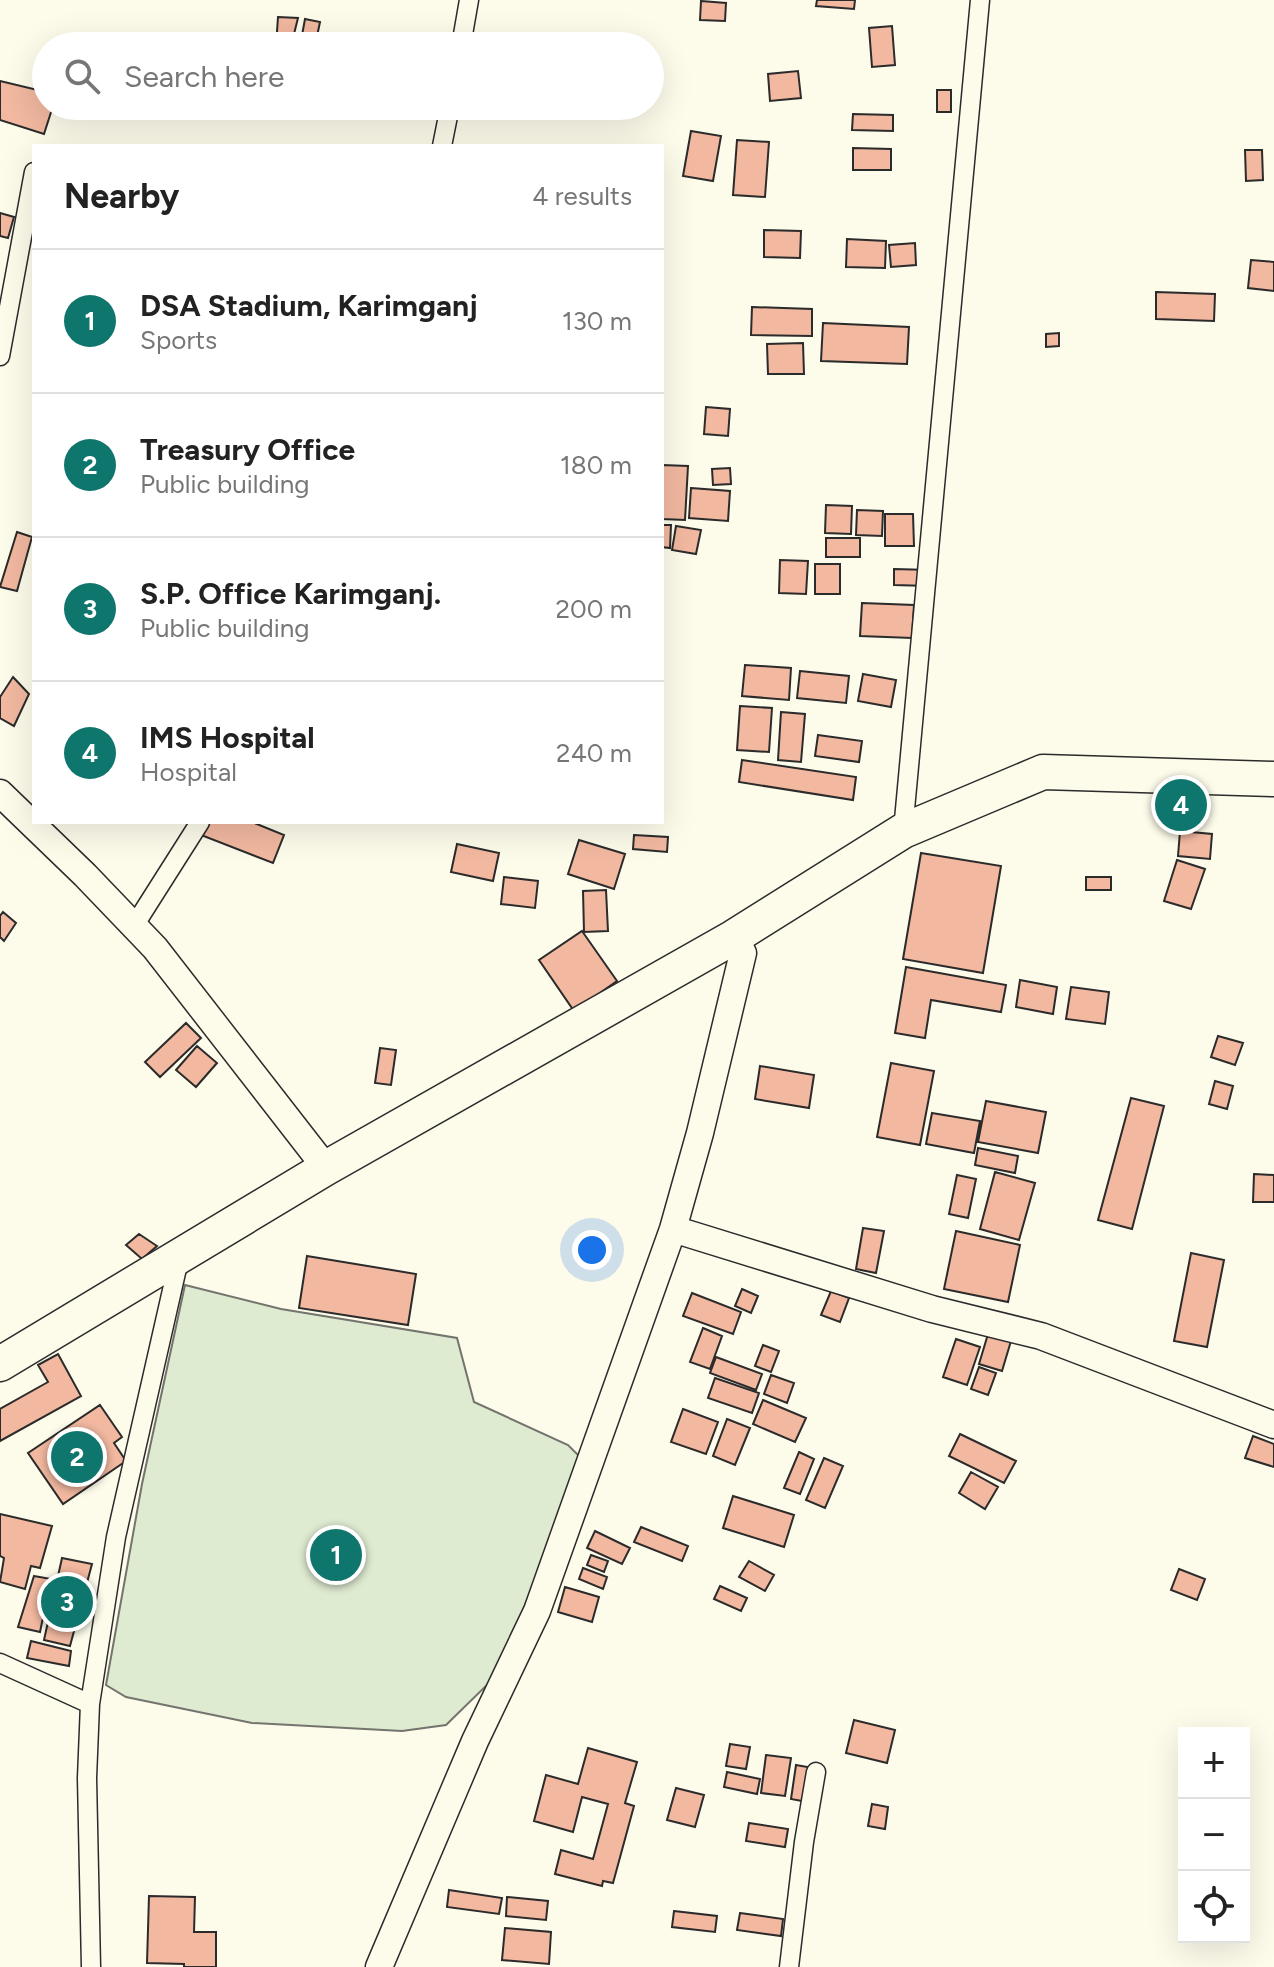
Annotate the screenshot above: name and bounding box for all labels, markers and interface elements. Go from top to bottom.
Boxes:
search box [32,32,664,120]
icon: search [60,54,104,98]
text: Search here [124,58,284,95]
text: Nearby [64,176,179,217]
text: 4 results [532,180,632,212]
text: DSA Stadium, Karimganj [140,287,478,324]
text: 1 [85,305,95,337]
text: 130 m [562,305,632,337]
text: Sports [140,324,217,356]
text: Treasury Office [140,431,355,468]
text: 2 [82,449,98,481]
text: 180 m [560,449,632,481]
text: Public building [140,468,309,500]
text: S.P. Office Karimganj. [140,575,441,612]
text: 3 [83,593,97,625]
text: 200 m [556,593,632,625]
text: Public building [140,612,309,644]
text: IMS Hospital [140,719,315,756]
text: 4 [82,737,98,769]
text: 240 m [556,737,632,769]
text: Hospital [140,756,237,788]
pin: 4 [1155,775,1207,835]
your location [572,1230,612,1270]
pin: 2 [51,1427,103,1487]
pin: 1 [310,1525,362,1585]
pin: 3 [41,1572,93,1632]
map controls [1178,1727,1250,1943]
button: + [1178,1727,1250,1799]
button: − [1178,1799,1250,1871]
button: locate [1178,1871,1250,1943]

